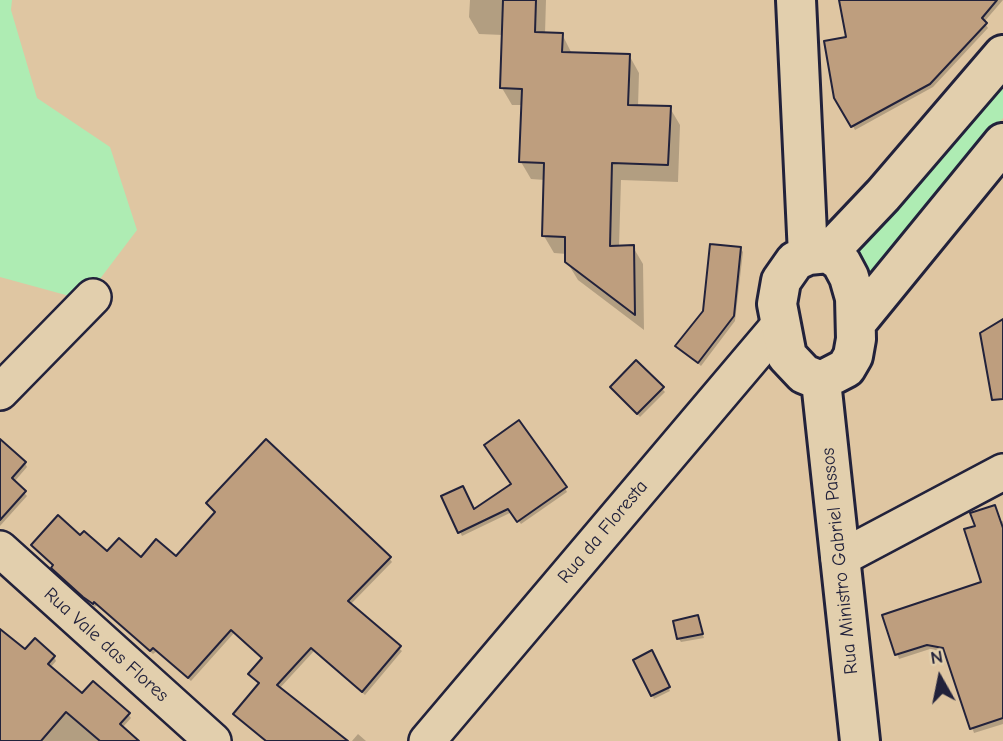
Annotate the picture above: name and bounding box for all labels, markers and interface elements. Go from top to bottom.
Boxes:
street label: Rua Ministro Gabriel Passos [817,446,863,676]
street label: Rua da Floresta [553,476,653,588]
street label: Rua Vale das Flores [39,583,173,707]
north arrow [905,643,975,713]
text: N [929,645,945,669]

